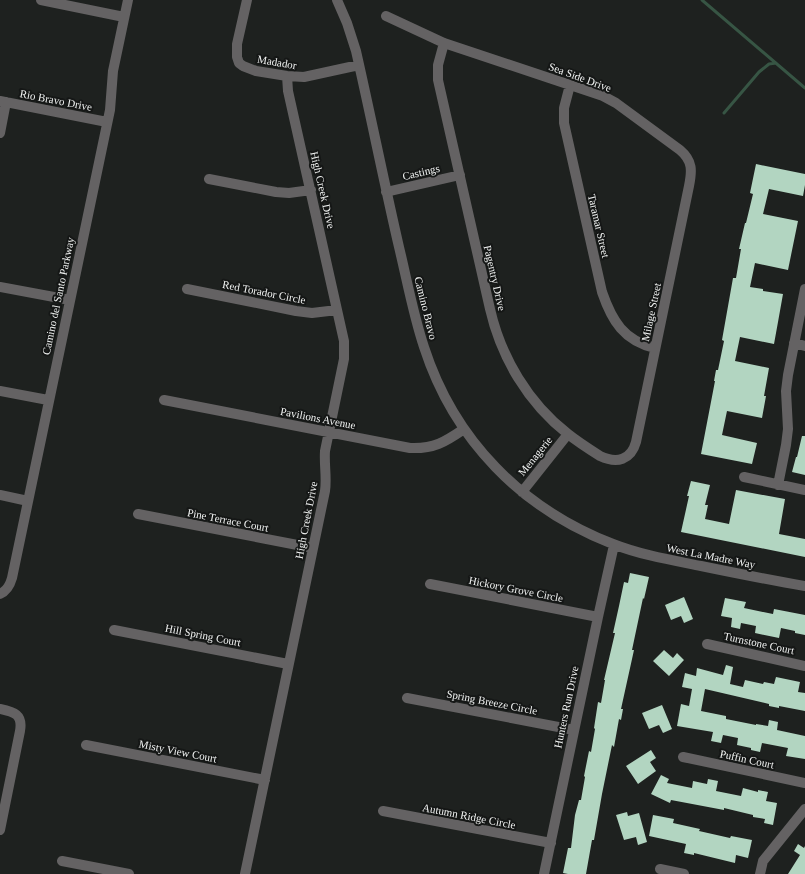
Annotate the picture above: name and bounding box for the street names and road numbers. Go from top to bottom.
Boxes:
street label: Madador [256,53,298,71]
street label: Sea Side Drive [547,60,613,94]
street label: Rio Bravo Drive [19,87,93,113]
street label: High Creek Drive [308,150,338,230]
street label: Castings [401,162,441,182]
street label: Taramar Street [586,193,612,259]
street label: Camino del Santo Parkway [40,236,76,356]
street label: Pagentry Drive [482,244,508,312]
street label: Camino Bravo [412,275,440,341]
street label: Red Torador Circle [221,278,307,306]
street label: Milage Street [639,282,663,342]
street label: Pavilions Avenue [279,405,357,431]
street label: Menagerie [516,434,555,478]
street label: High Creek Drive [293,480,319,560]
street label: Pine Terrace Court [186,506,270,534]
street label: West La Madre Way [666,542,757,571]
street label: Hickory Grove Circle [468,574,564,604]
street label: Hill Spring Court [164,622,242,648]
street label: Turnstone Court [723,630,795,656]
street label: Hunters Run Drive [551,665,581,749]
street label: Spring Breeze Circle [446,687,539,717]
street label: Misty View Court [138,738,218,764]
street label: Puffin Court [719,747,775,771]
street label: Autumn Ridge Circle [421,801,517,831]

